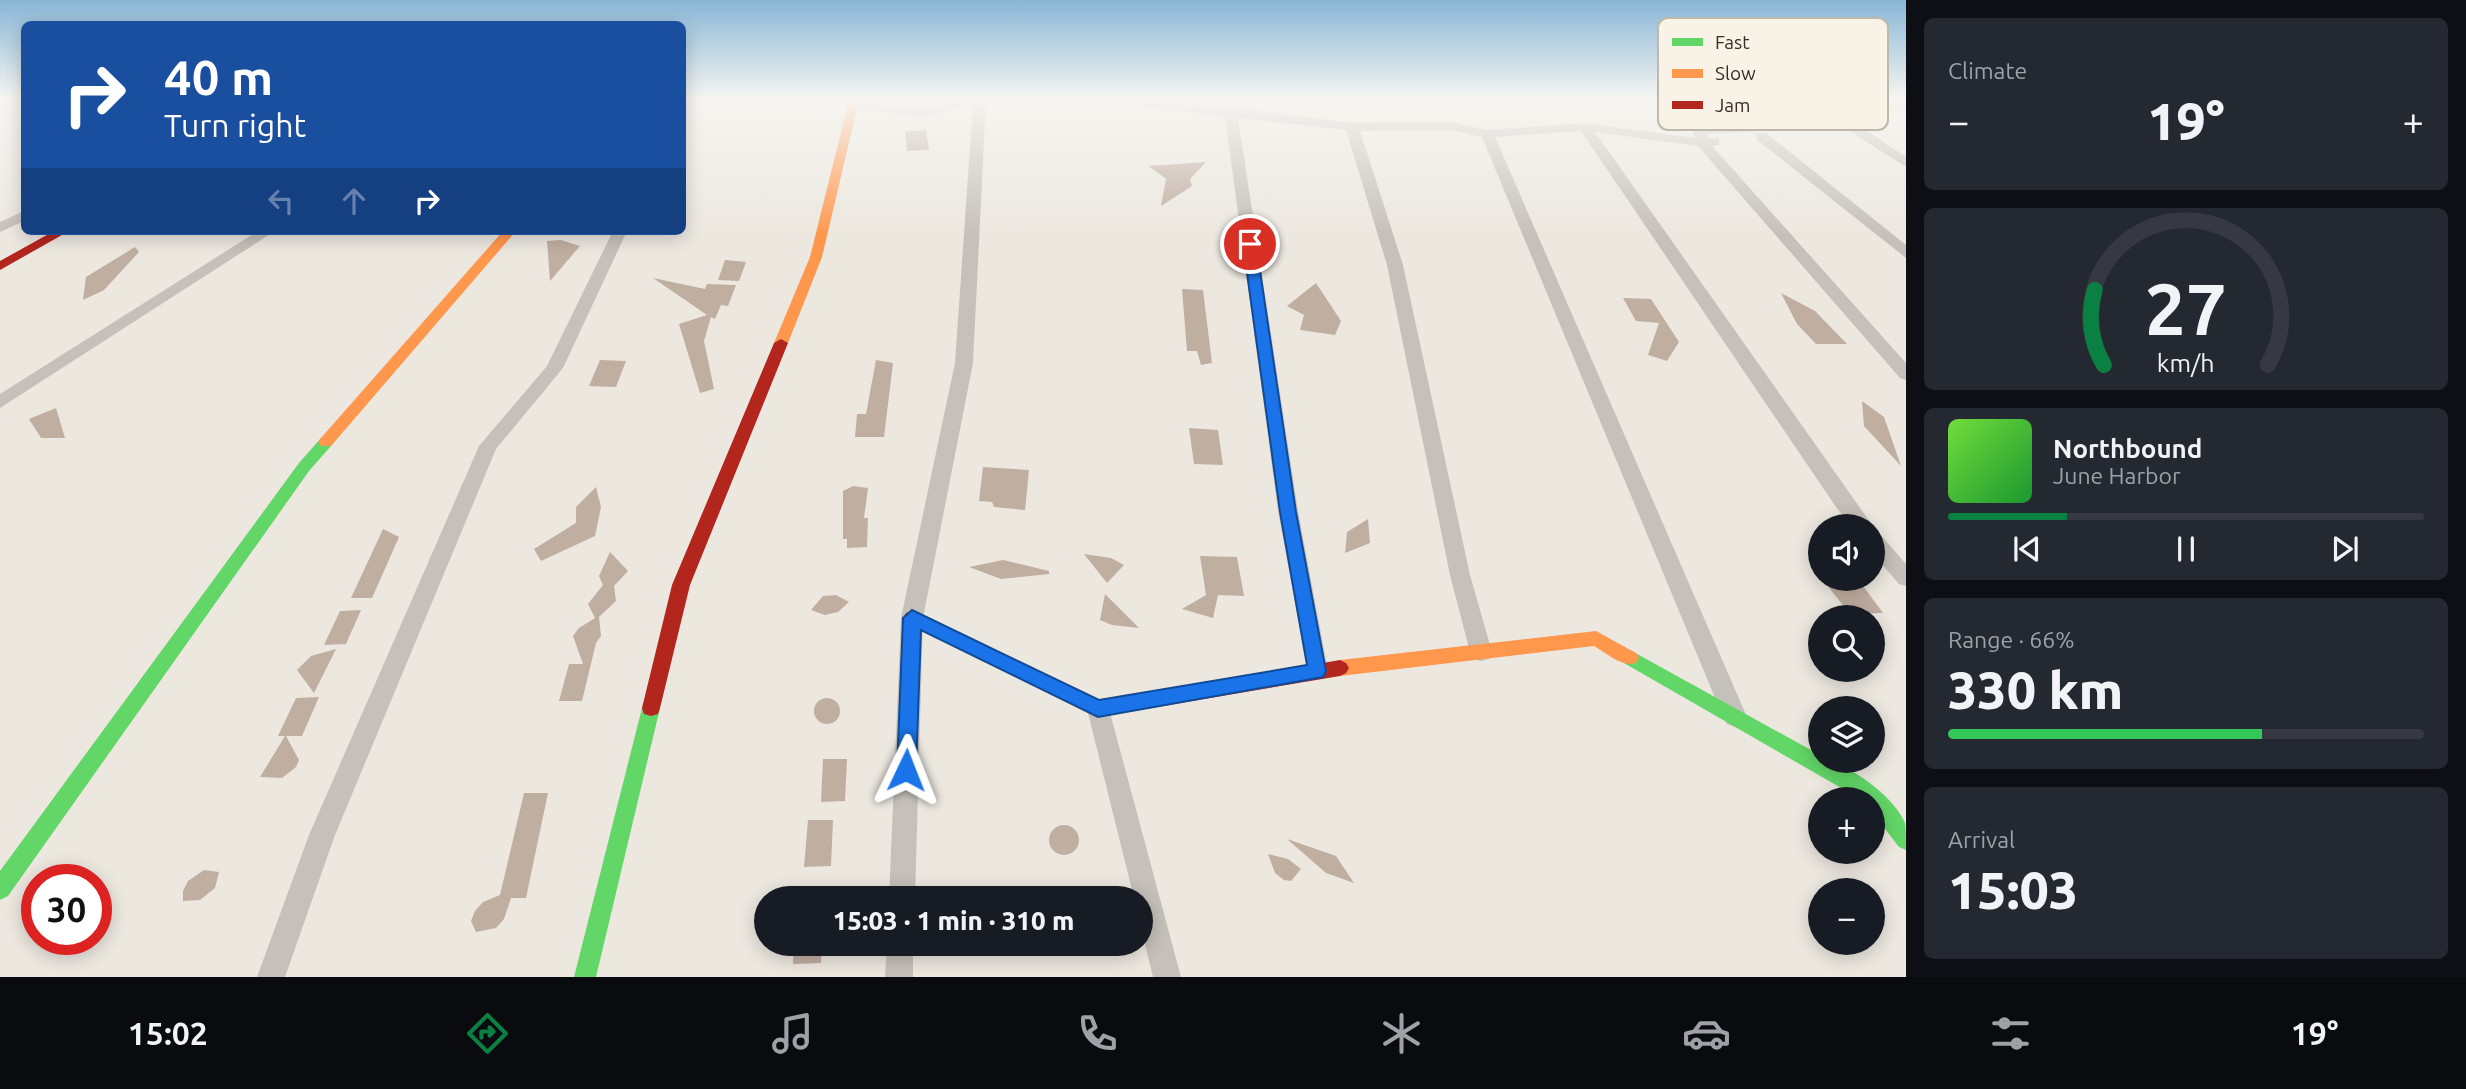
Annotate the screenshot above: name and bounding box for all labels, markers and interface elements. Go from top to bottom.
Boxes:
legend [1658,18,1888,130]
text: Fast [1715,31,1750,53]
icon: right [49,49,140,140]
text: 40 m [164,49,273,104]
text: Climate [1948,58,2027,83]
text: Slow [1715,62,1756,84]
text: 19° [2147,92,2225,150]
text: Jam [1715,94,1751,116]
text: − [1948,100,1969,142]
text: + [2403,100,2424,142]
text: Turn right [164,107,306,143]
icon: left [262,182,300,220]
icon: ahead [335,182,373,220]
icon: right [408,182,446,220]
pin [1220,214,1280,274]
icon: arrive [1231,225,1269,263]
text: 27 [2145,267,2227,349]
text: km/h [2157,349,2215,377]
text: Northbound [2053,434,2202,463]
text: June Harbor [2053,463,2181,488]
map controls [1808,514,1885,955]
button: sound [1808,514,1885,591]
icon: previous [2008,530,2046,568]
icon: pause [2167,530,2205,568]
icon: next [2326,530,2364,568]
button: search [1808,605,1885,682]
text: Range · 66% [1948,627,2075,652]
text: 330 km [1948,661,2123,719]
button: layers [1808,696,1885,773]
position arrow [869,733,943,807]
button: + [1808,787,1885,864]
text: Arrival [1948,827,2015,852]
text: 15:03 [1948,861,2078,919]
speed limit sign: 30 [21,864,112,955]
button: − [1808,878,1885,955]
text: 15:03 · 1 min · 310 m [833,906,1074,935]
icon: directions [463,1009,512,1058]
icon: music [768,1009,817,1058]
icon: phone [1073,1009,1122,1058]
icon: climate [1377,1009,1426,1058]
icon: car [1682,1009,1731,1058]
icon: filters [1986,1009,2035,1058]
text: 15:02 [128,1015,208,1051]
text: 19° [2291,1015,2338,1051]

